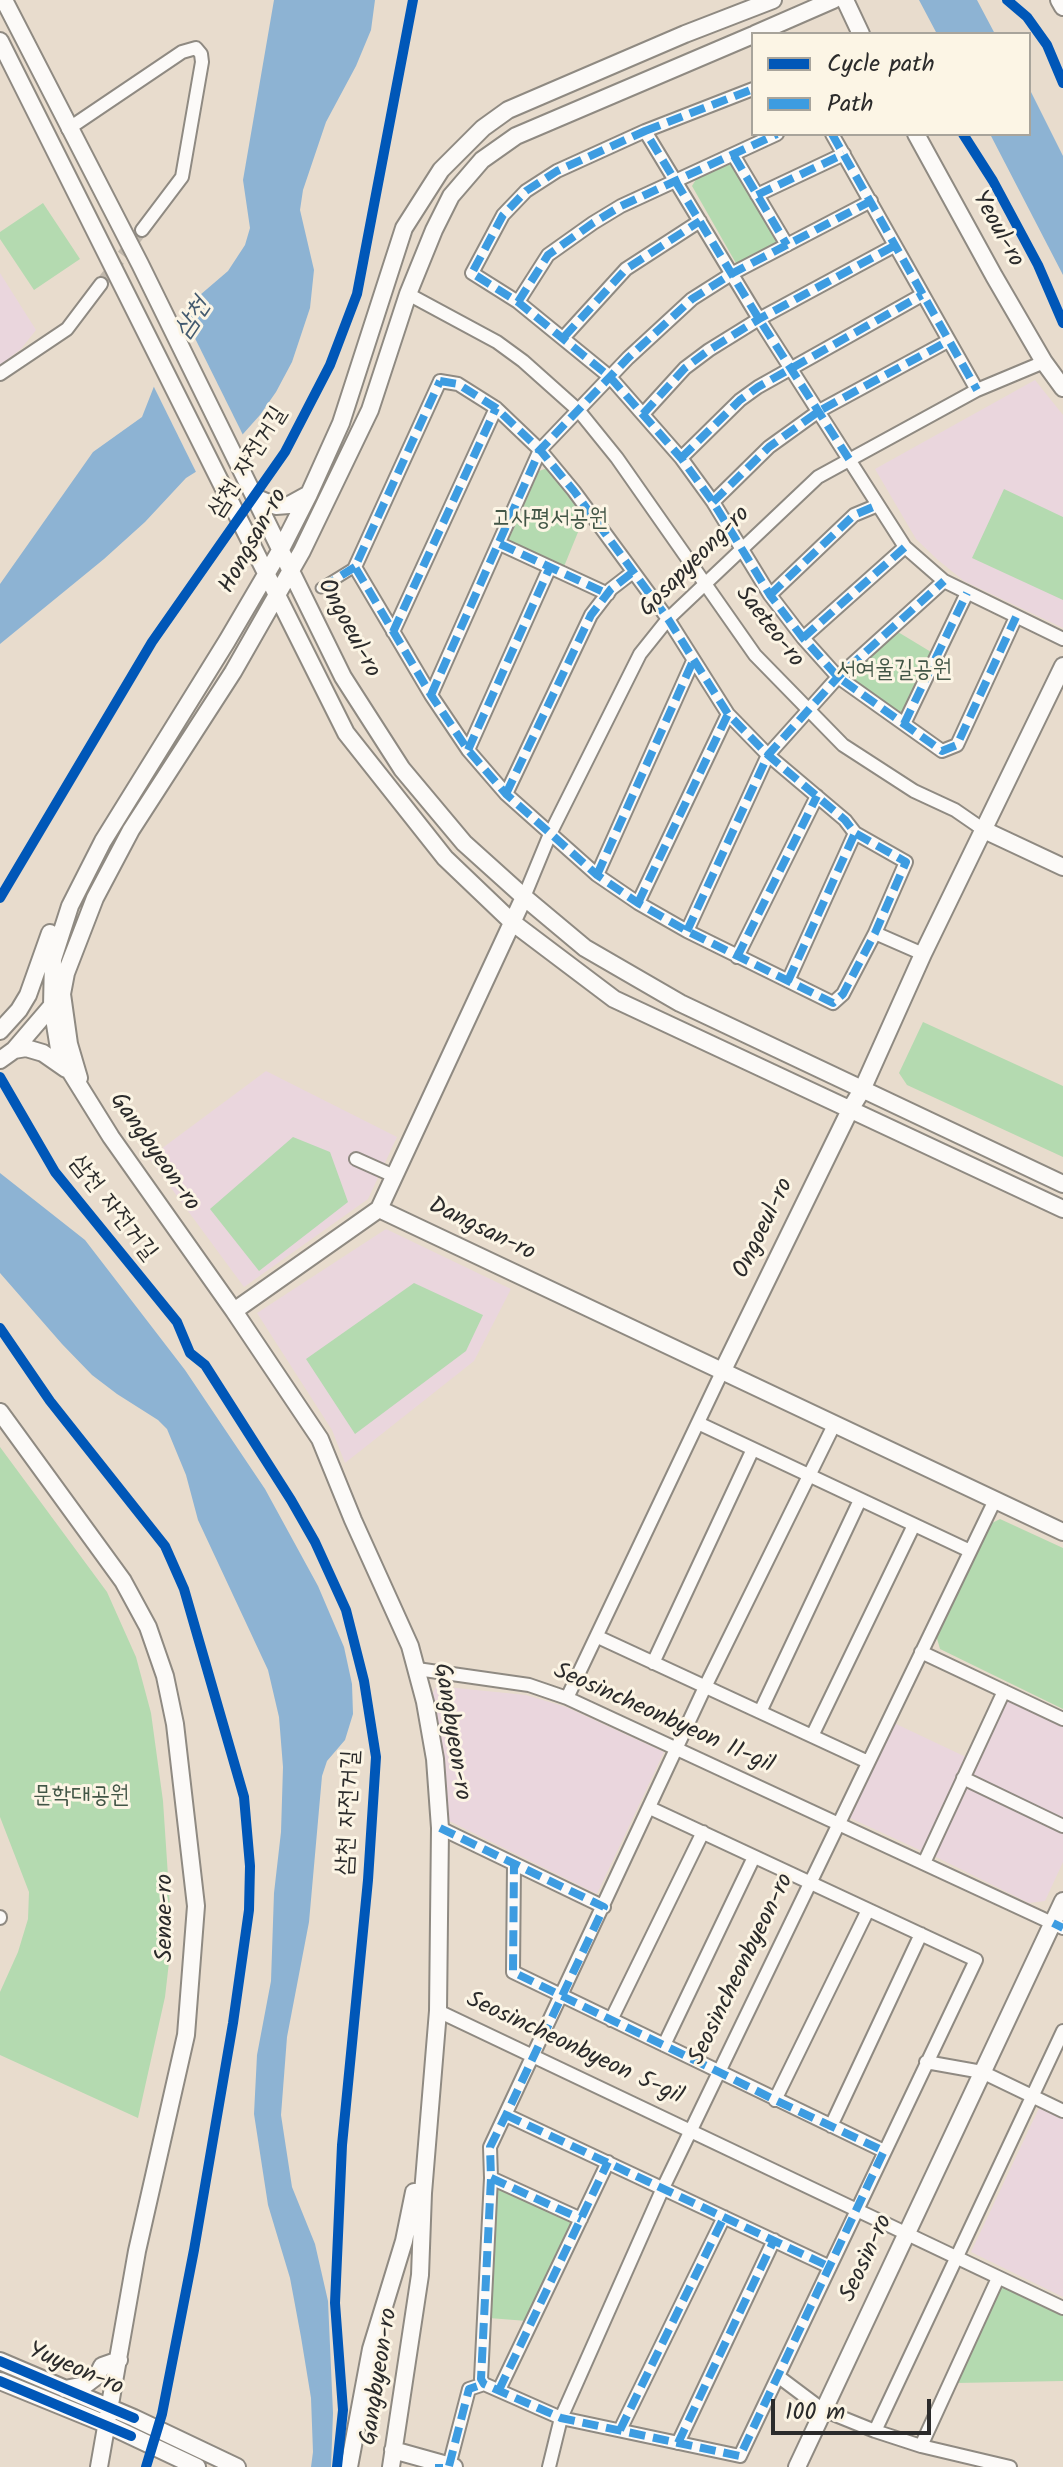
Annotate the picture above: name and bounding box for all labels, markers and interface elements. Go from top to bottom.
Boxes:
legend [751,32,1031,136]
text: Cycle path [827,45,935,84]
text: Path [827,85,873,124]
street label: Yeoul-ro [963,187,1029,273]
water label: 삼천 [169,293,219,345]
street label: 삼천 자전거길 [204,402,294,524]
street label: Hongsan-ro [214,485,296,599]
street label: Gosapyeong-ro [634,501,758,625]
park label: 고사평서공원 [492,507,608,535]
street label: Ongoeul-ro [309,575,385,683]
street label: Saeteo-ro [727,581,809,675]
park label: 서여울길공원 [836,658,952,686]
street label: Gangbyeon-ro [102,1088,204,1218]
street label: 삼천 자전거길 [62,1151,162,1267]
street label: Ongoeul-ro [728,1174,802,1284]
street label: Dangsan-ro [423,1193,539,1269]
street label: Seosincheonbyeon 11-gil [548,1658,778,1782]
street label: Gangbyeon-ro [425,1661,475,1803]
street label: 삼천 자전거길 [332,1750,368,1876]
park label: 문학대공원 [33,1784,129,1812]
street label: Seosincheonbyeon-ro [684,1870,802,2070]
street label: Senae-ro [153,1874,181,1962]
street label: Seosincheonbyeon 5-gil [461,1987,687,2113]
street label: Seosin-ro [835,2211,901,2307]
street label: Gangbyeon-ro [356,2306,406,2448]
street label: Yuyeon-ro [23,2338,127,2404]
scale bar [775,2383,935,2433]
text: 100 m [785,2393,845,2432]

